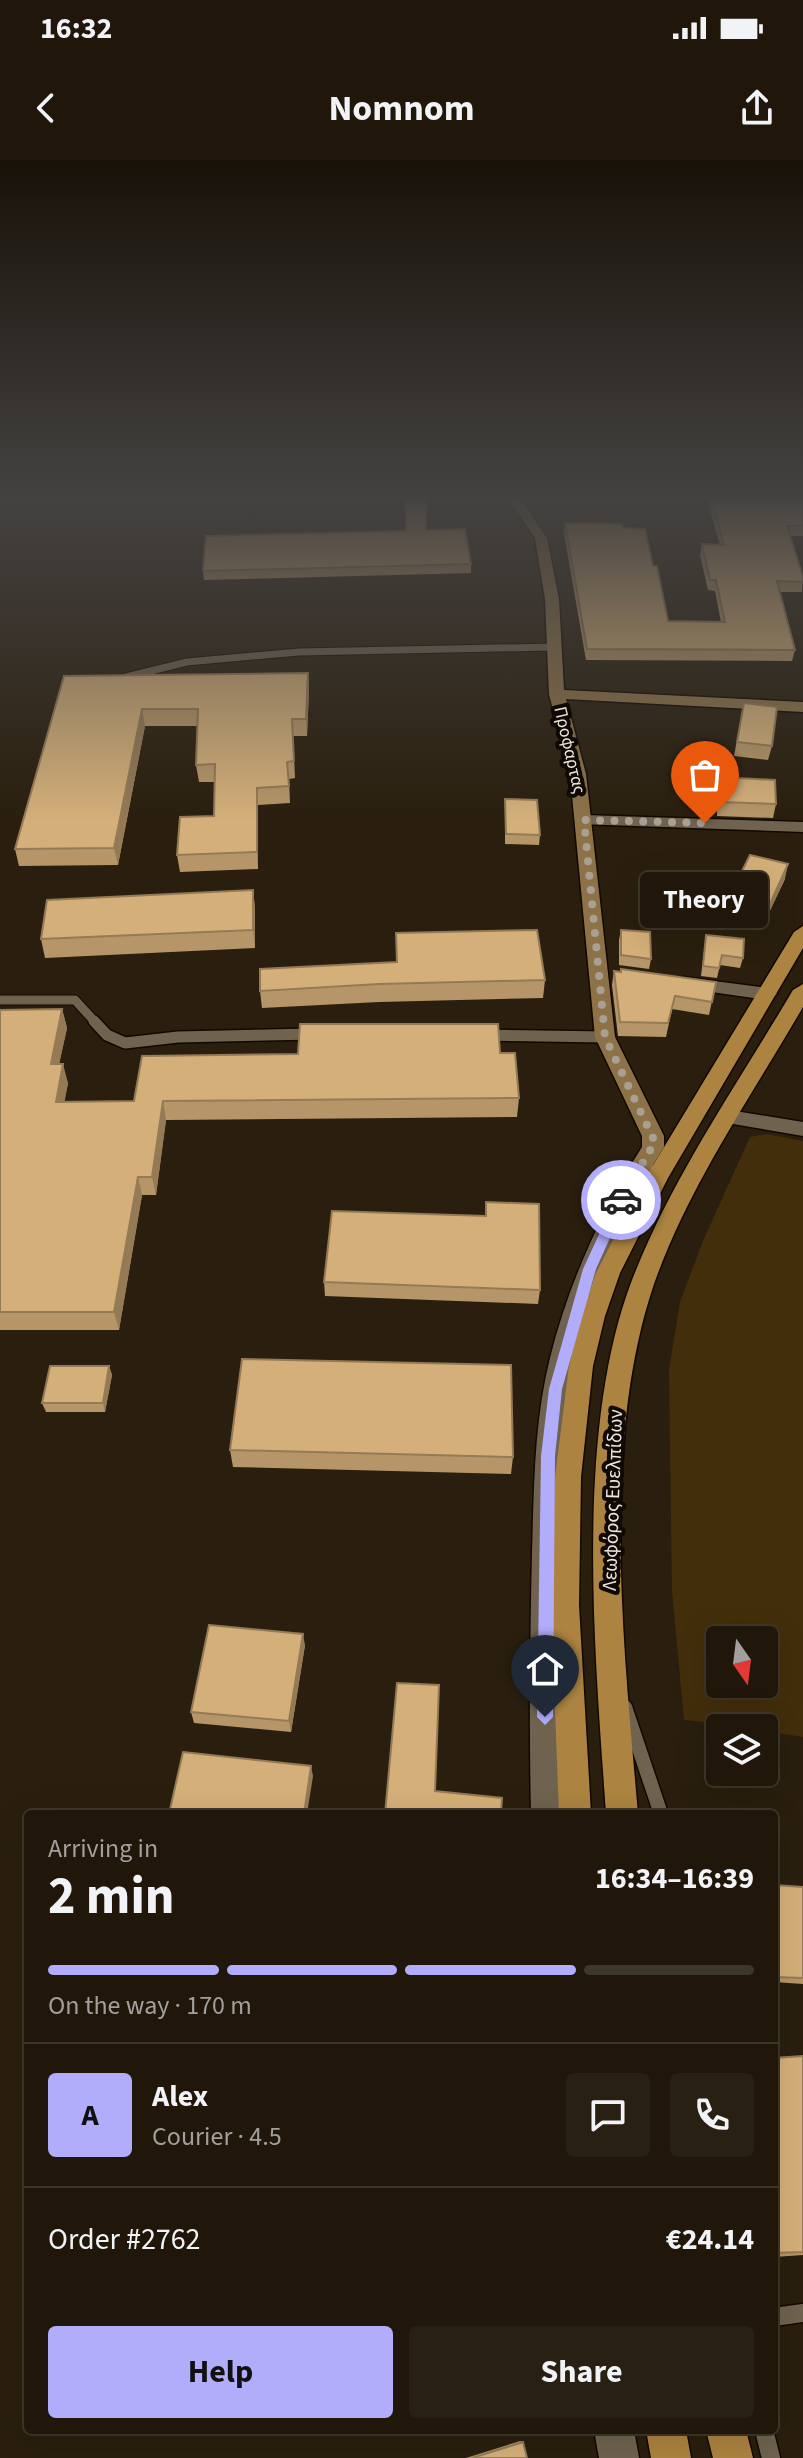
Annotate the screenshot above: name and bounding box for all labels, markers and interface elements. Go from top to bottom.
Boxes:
text: 16:32 [40,7,112,50]
text: Nomnom [328,83,475,134]
icon: back [24,86,68,130]
icon: share [735,86,779,130]
street label: Προφαρτας [547,704,592,796]
pin [671,741,739,823]
icon: bag [683,753,727,797]
callout: Theory [641,871,769,927]
text: Theory [663,881,745,918]
courier [581,1160,661,1240]
icon: car [599,1178,643,1222]
street label: Λεωφόρος Ευελπίδων [596,1408,630,1591]
north arrow [706,1626,778,1698]
map controls [706,1626,778,1786]
pin [511,1635,579,1717]
icon: home [523,1647,567,1691]
button: layers [706,1714,778,1786]
text: Arriving in [48,1830,158,1867]
text: 16:34–16:39 [595,1857,754,1900]
text: 2 min [48,1860,175,1934]
text: On the way · 170 m [48,1987,252,2024]
button: chat [566,2073,650,2157]
button: phone [670,2073,754,2157]
text: Alex [152,2075,208,2118]
text: A [81,2094,99,2137]
text: Courier · 4.5 [152,2118,282,2155]
text: Order #2762 [48,2218,201,2261]
text: €24.14 [666,2218,754,2261]
button: Help [48,2326,393,2418]
button: Share [409,2326,754,2418]

